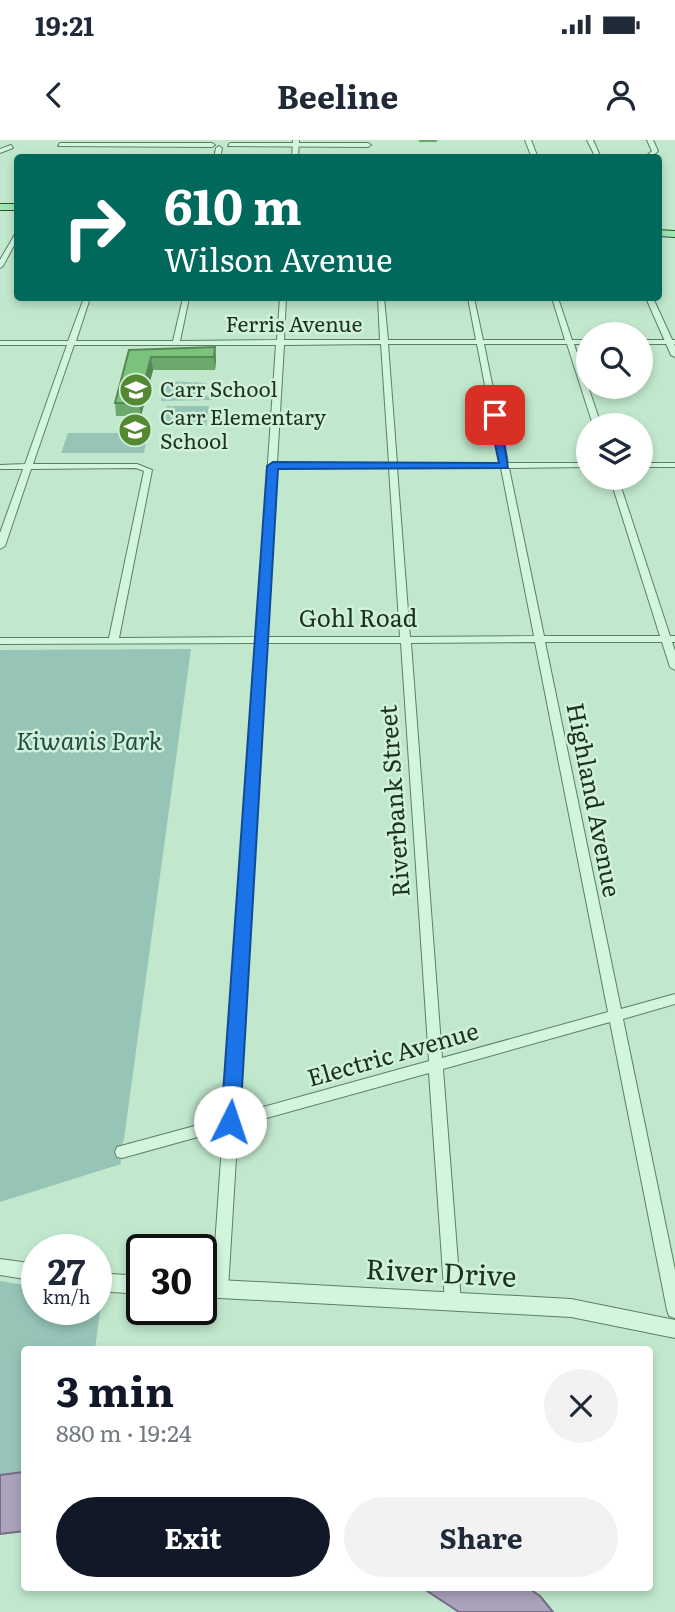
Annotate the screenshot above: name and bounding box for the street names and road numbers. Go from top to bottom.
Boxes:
street label: Ferris Avenue [225,307,363,338]
street label: Gohl Road [299,599,418,634]
street label: Highland Avenue [559,699,631,900]
street label: Riverbank Street [368,704,417,898]
street label: Electric Avenue [302,1011,482,1094]
street label: River Drive [364,1246,518,1296]

